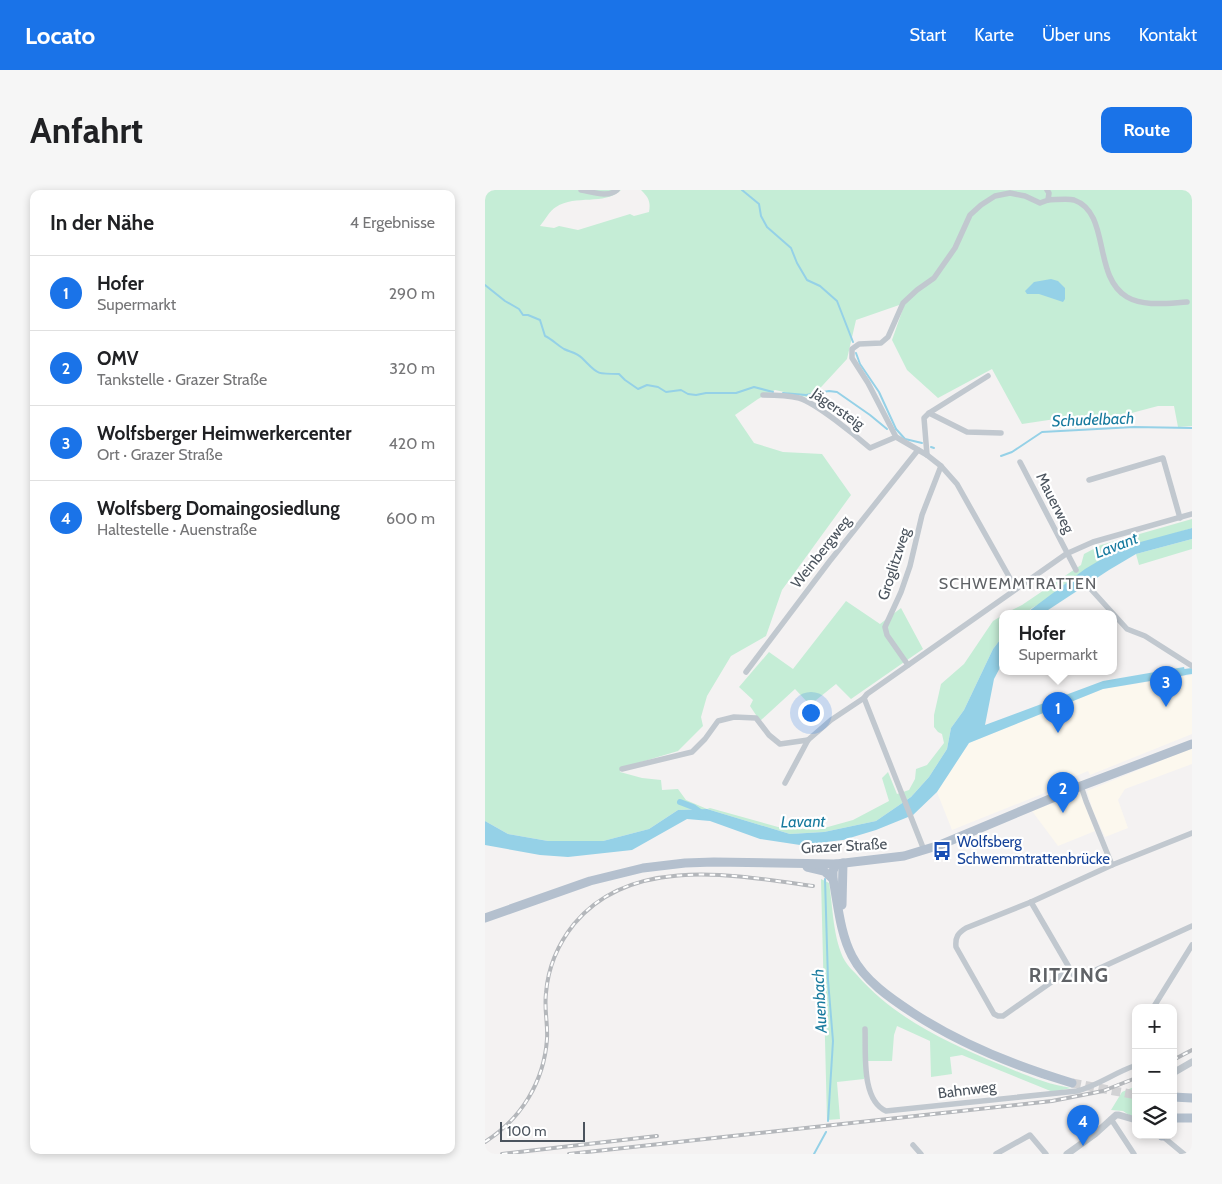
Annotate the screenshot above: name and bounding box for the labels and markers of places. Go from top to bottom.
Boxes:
pin: 3 [1150,666,1182,707]
pin: 1 [1042,692,1074,733]
pin: 2 [1047,772,1079,813]
place label: Wolfsberg Schwemmtrattenbrücke [957,833,1110,868]
bus stop icon: Wolfsberg Schwemmtrattenbrücke [931,840,953,862]
pin: 4 [1067,1105,1099,1146]

